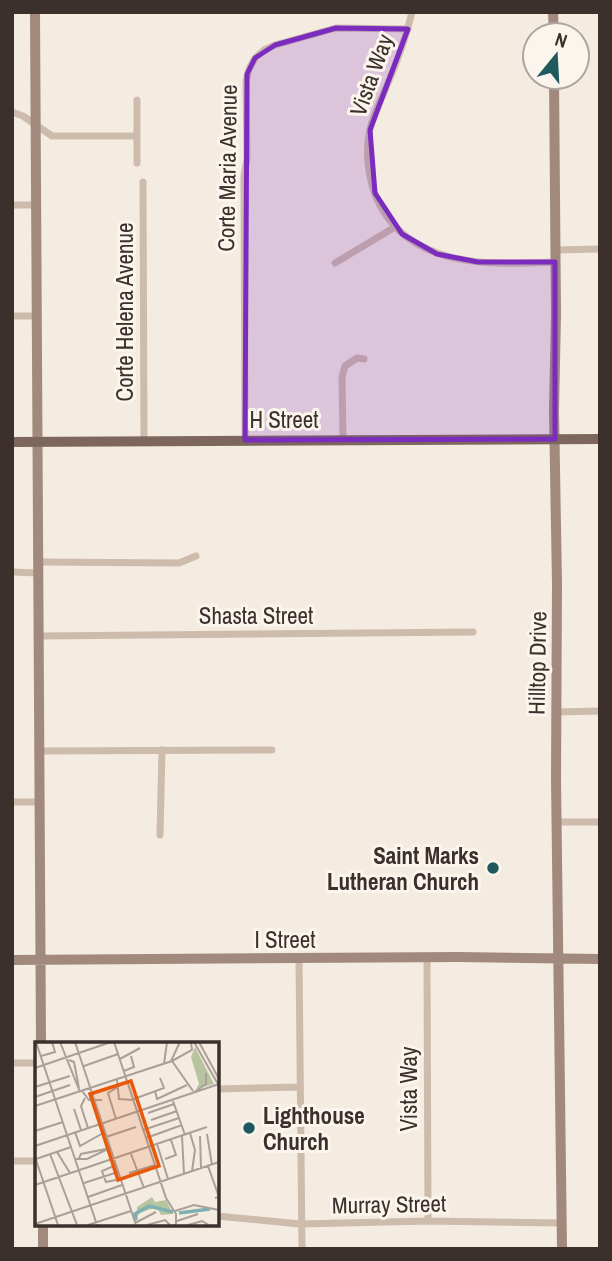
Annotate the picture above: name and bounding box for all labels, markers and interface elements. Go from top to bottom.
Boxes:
north arrow [521,21,591,91]
text: N [552,26,571,54]
street label: Vista Way [342,29,400,120]
street label: Corte Maria Avenue [210,84,244,252]
street label: Corte Helena Avenue [109,223,140,401]
street label: H Street [249,404,319,435]
street label: Shasta Street [199,600,313,631]
street label: Hilltop Drive [521,611,553,715]
place label: Saint Marks Lutheran Church [327,840,479,897]
marker: Saint Marks Lutheran Church [485,860,501,876]
street label: I Street [255,924,315,955]
inset map [35,1042,219,1226]
street label: Vista Way [393,1046,424,1131]
place label: Lighthouse Church [263,1100,365,1157]
marker: Lighthouse Church [241,1120,257,1136]
street label: Murray Street [332,1188,446,1220]

